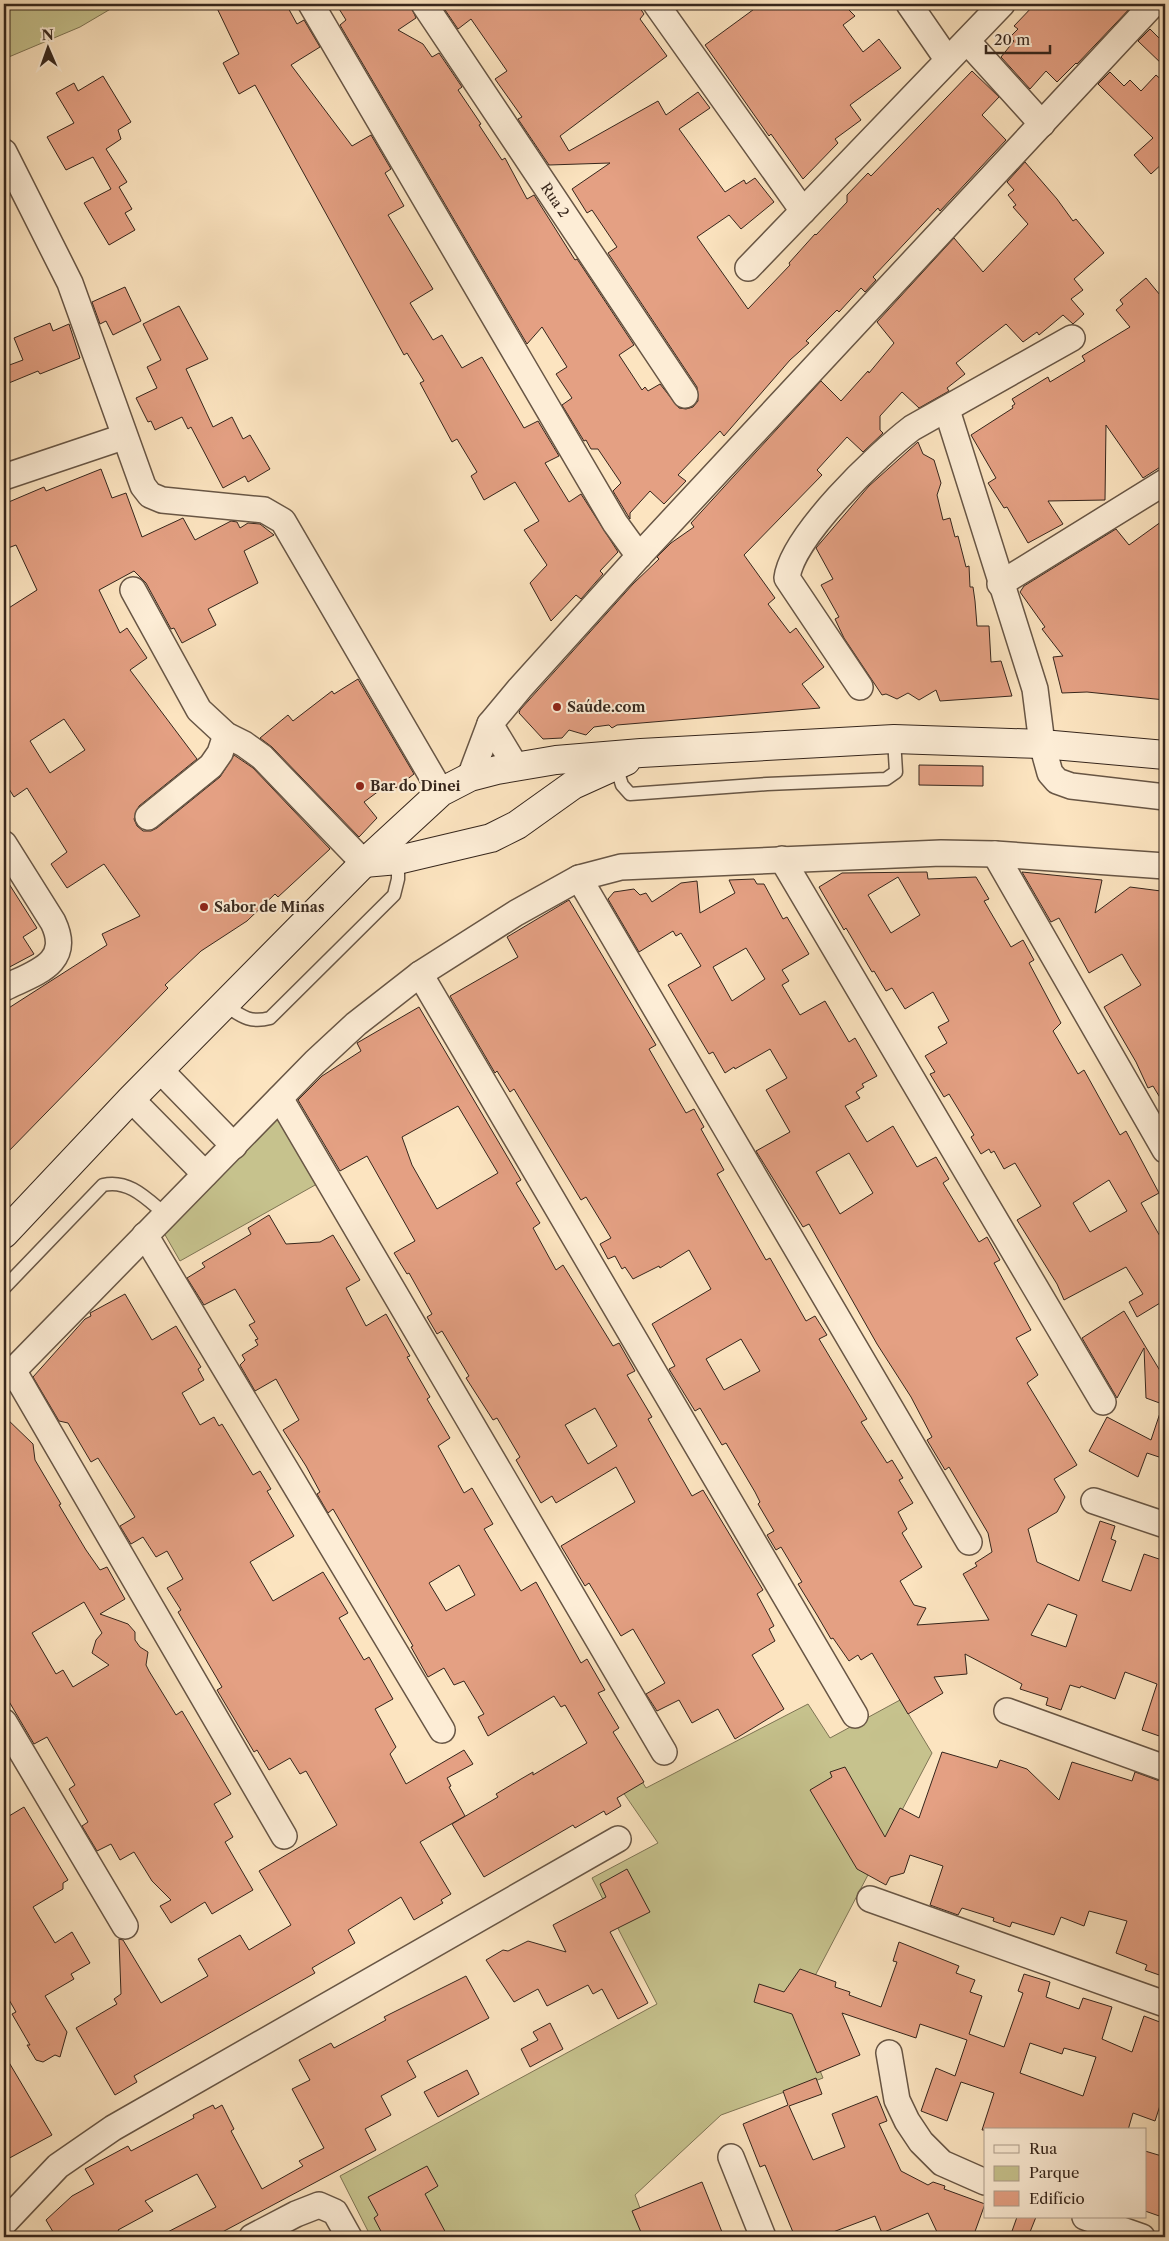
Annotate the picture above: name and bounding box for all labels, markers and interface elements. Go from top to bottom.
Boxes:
north arrow [22,22,72,72]
scale bar [986,22,1050,54]
text: N [41,26,54,44]
text: 20 m [994,30,1030,49]
street label: Rua 2 [537,179,573,221]
place label: Saúde.com [567,698,645,716]
marker: Saúde.com [551,701,563,713]
place label: Bar do Dinei [370,777,461,795]
marker: Bar do Dinei [354,780,366,792]
place label: Sabor de Minas [214,898,324,916]
marker: Sabor de Minas [198,901,210,913]
legend [984,2128,1146,2218]
text: Rua [1029,2139,1057,2158]
text: Parque [1029,2163,1079,2182]
text: Edifício [1029,2189,1085,2208]

